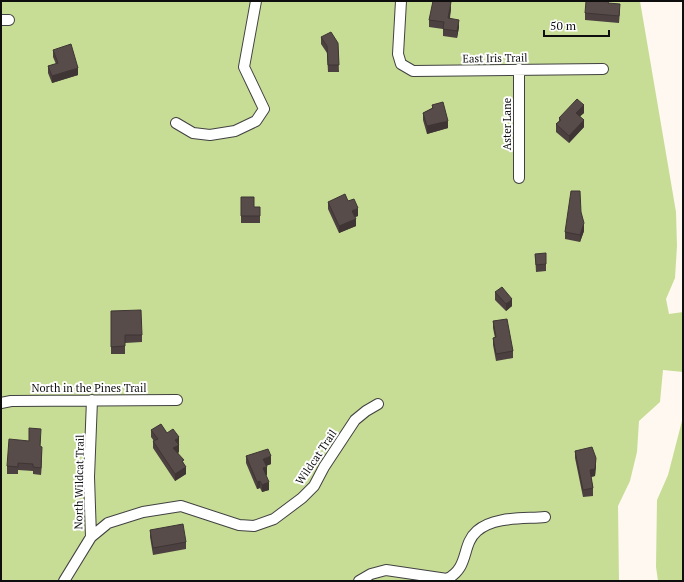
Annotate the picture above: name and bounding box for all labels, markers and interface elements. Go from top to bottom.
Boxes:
scale bar [544,12,609,38]
text: 50 m [550,18,577,33]
street label: East Iris Trail [462,50,528,66]
street label: Aster Lane [500,97,514,150]
street label: North in the Pines Trail [31,381,147,395]
street label: Wildcat Trail [292,427,340,487]
street label: North Wildcat Trail [71,434,87,530]

